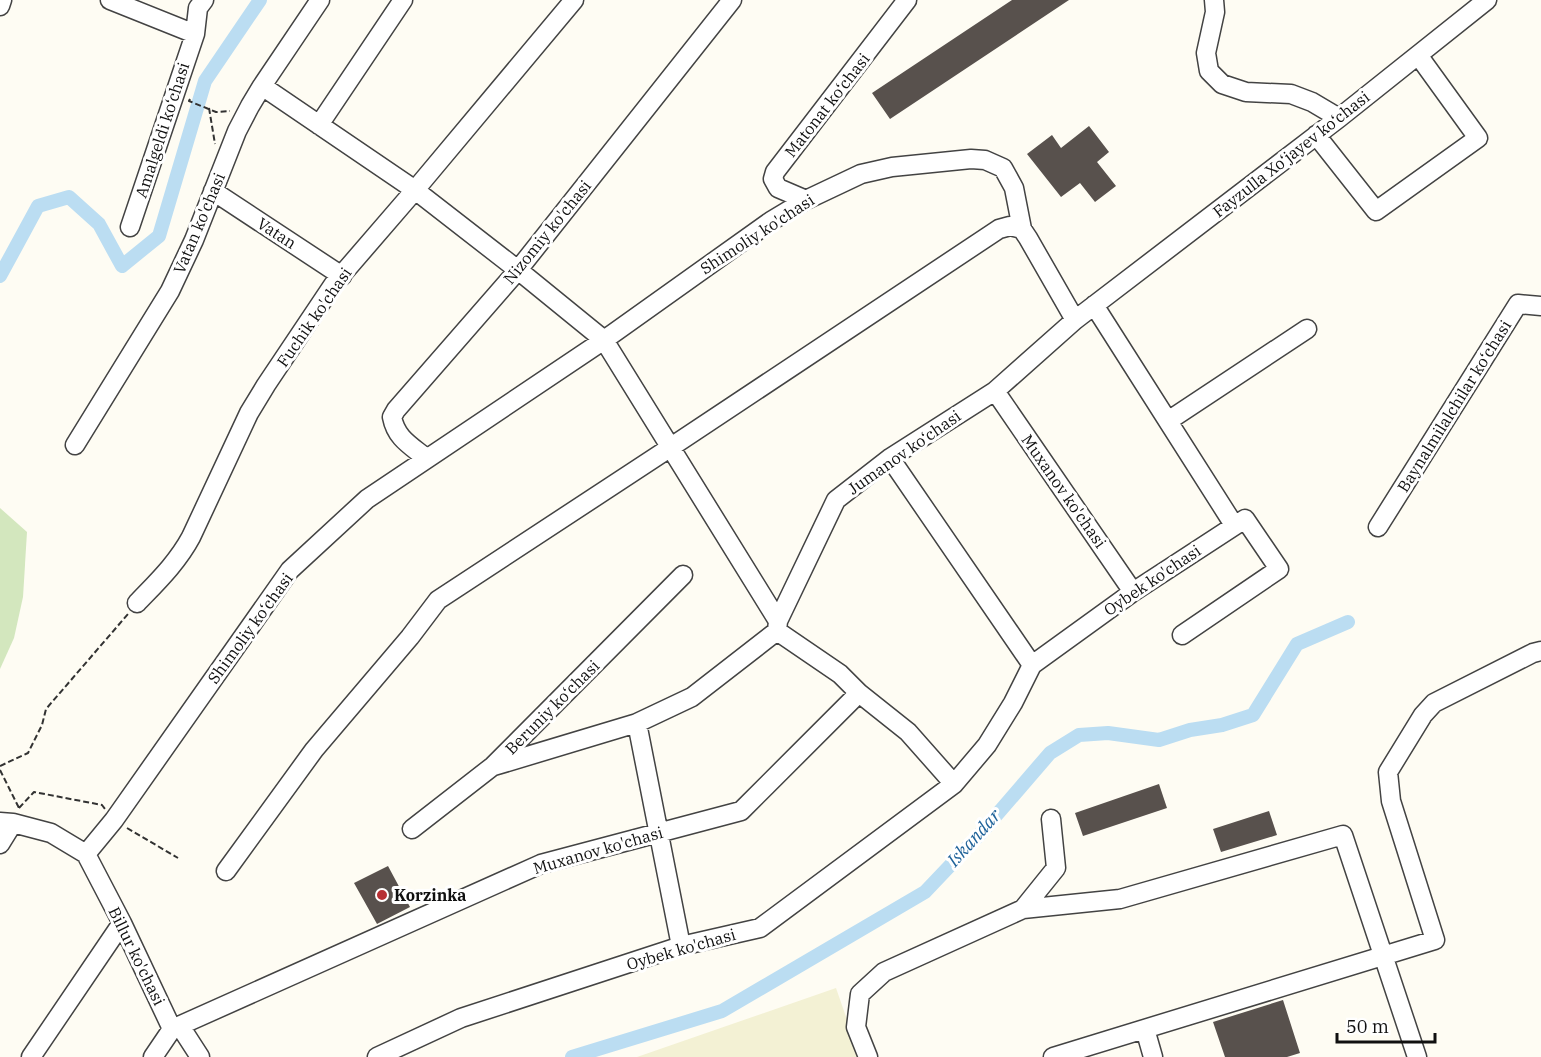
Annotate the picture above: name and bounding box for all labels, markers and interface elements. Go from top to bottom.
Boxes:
street label: Matonat ko‘chasi [780,49,874,161]
street label: Amalgeldi ko‘chasi [131,60,193,200]
street label: Fayzulla Xo‘jayev ko‘chasi [1209,87,1373,221]
street label: Vatan ko'chasi [169,170,229,276]
street label: Nizomiy ko'chasi [499,176,595,288]
street label: Shimoliy ko'chasi [696,190,818,278]
street label: Vatan [254,213,300,253]
street label: Fuchik ko'chasi [272,263,356,371]
street label: Baynalmilalchilar ko‘chasi [1393,316,1515,496]
street label: Jumanov ko‘chasi [844,405,964,499]
street label: Muxanov ko'chasi [1017,430,1111,552]
street label: Oybek ko'chasi [1100,540,1204,620]
street label: Shimoliy ko‘chasi [203,569,297,687]
street label: Beruniy ko‘chasi [501,656,603,758]
water label: Iskandar [941,803,1006,872]
street label: Muxanov ko'chasi [531,822,665,878]
place label: Korzinka [394,885,466,905]
marker: Korzinka [375,888,389,902]
street label: Billur ko'chasi [105,903,169,1009]
street label: Oybek ko'chasi [624,924,738,974]
scale bar [1337,1006,1434,1044]
text: 50 m [1346,1015,1389,1038]

